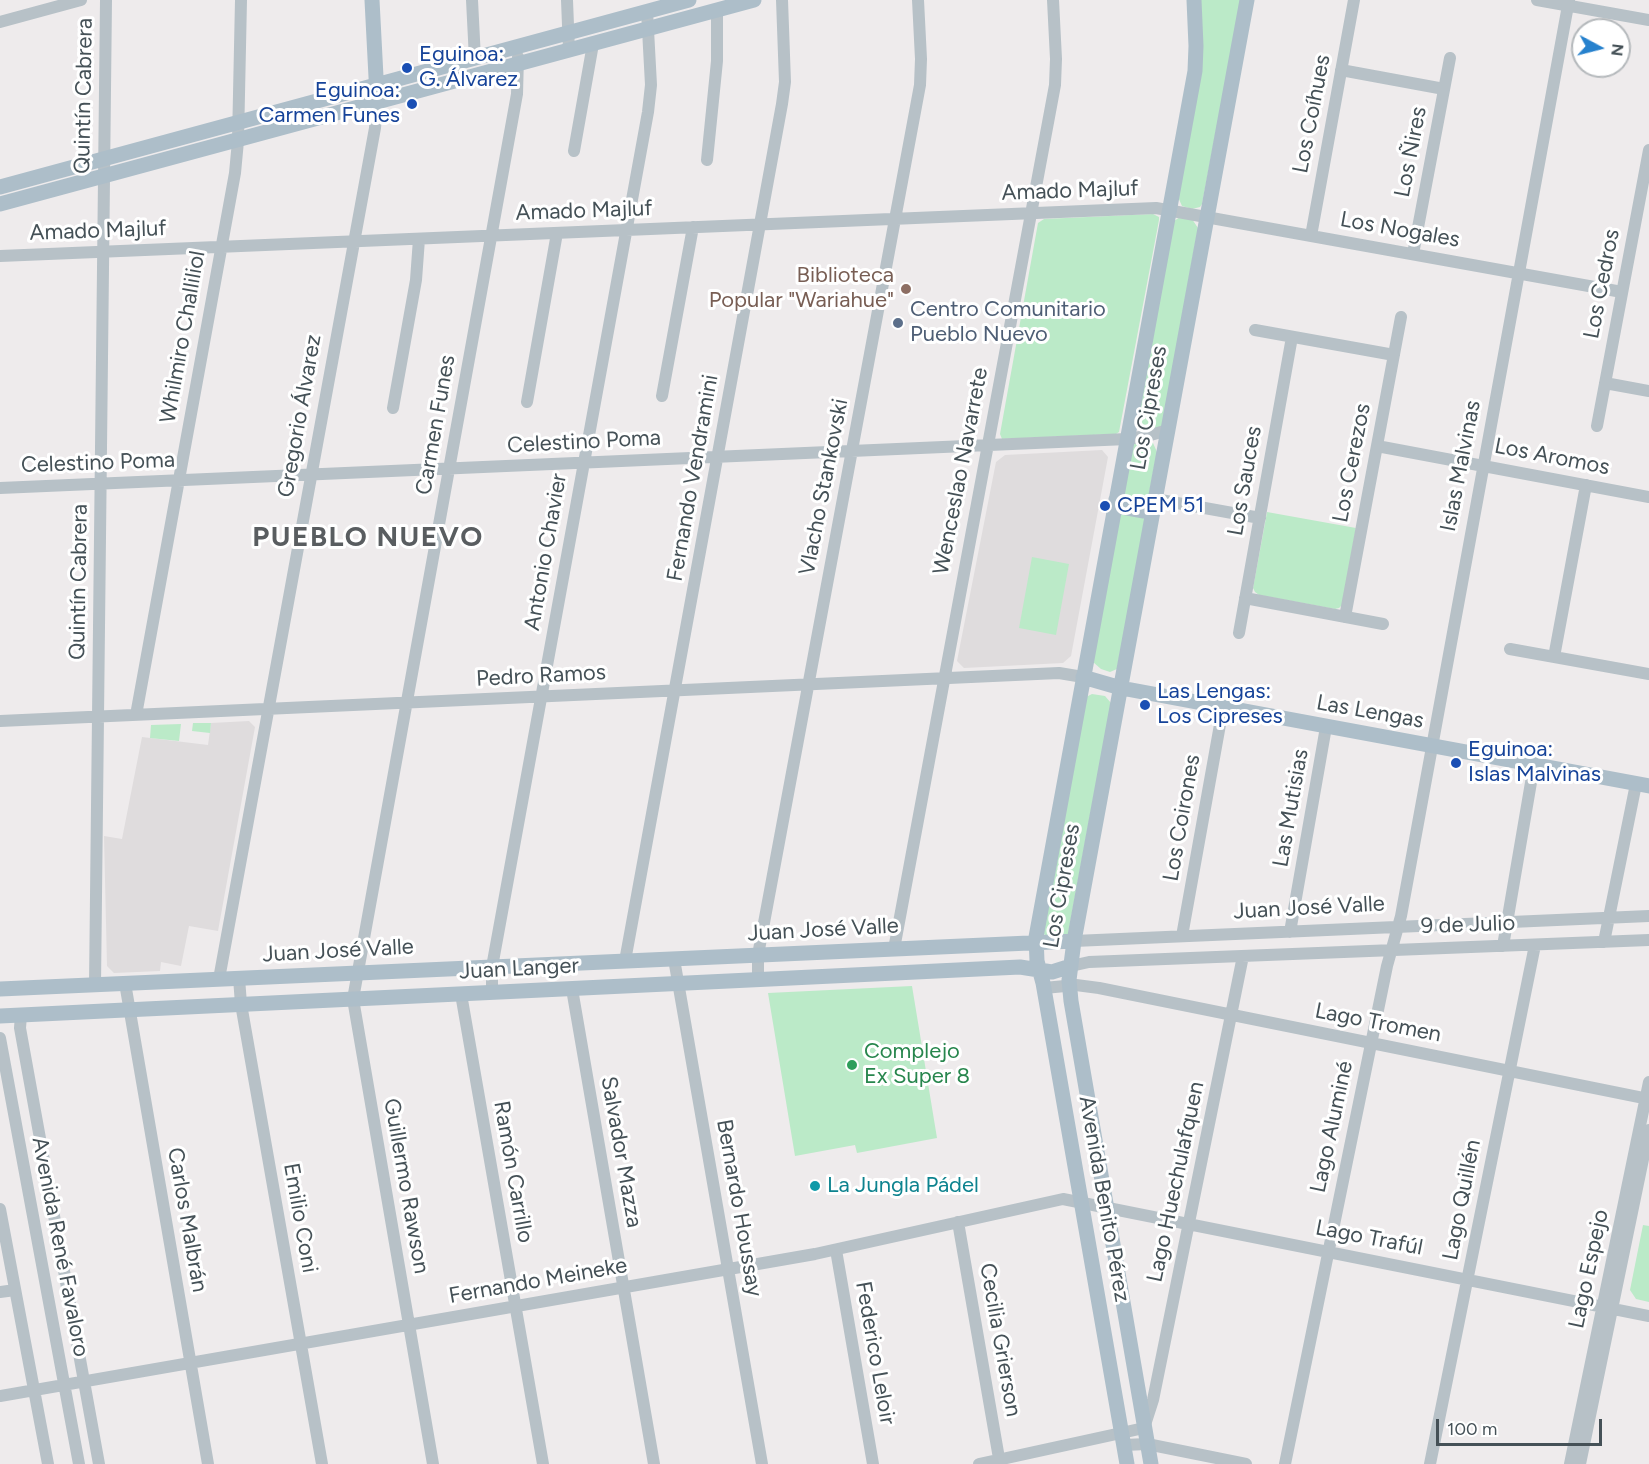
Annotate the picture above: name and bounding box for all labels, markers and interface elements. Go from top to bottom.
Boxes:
street label: Quintín Cabrera [69,18,99,174]
north arrow [1571,18,1631,78]
place label: Eguinoa: G. Álvarez [419,42,518,94]
text: N [1607,43,1628,57]
street label: Los Coíhues [1288,52,1336,176]
marker: Eguinoa: G. Álvarez [400,61,414,75]
place label: Eguinoa: Carmen Funes [258,78,400,130]
marker: Eguinoa: Carmen Funes [405,97,419,111]
street label: Los Ñires [1389,104,1433,200]
street label: Amado Majluf [1001,175,1139,207]
street label: Amado Majluf [515,195,653,227]
street label: Los Nogales [1338,207,1462,253]
street label: Amado Majluf [29,215,167,247]
street label: Los Cedros [1578,227,1626,341]
street label: Whilmiro Challiliol [155,249,211,425]
place label: Biblioteca Popular "Wariahue" [709,263,894,314]
marker: Biblioteca Popular "Wariahue" [899,282,913,296]
place label: Centro Comunitario Pueblo Nuevo [910,297,1106,348]
marker: Centro Comunitario Pueblo Nuevo [891,316,905,330]
street label: Gregorio Álvarez [273,332,327,500]
street label: Los Cipreses [1125,344,1173,472]
street label: Carmen Funes [411,353,461,497]
street label: Wenceslao Navarrete [928,365,994,577]
street label: Fernando Vendramini [662,373,724,583]
street label: Vlacho Stankovski [794,396,854,578]
street label: Islas Malvinas [1435,398,1487,534]
street label: Los Cerezos [1327,401,1377,525]
street label: Los Sauces [1222,424,1268,538]
street label: Celestino Poma [506,425,662,459]
street label: Los Aromos [1492,433,1612,481]
street label: Celestino Poma [21,447,175,479]
street label: Antonio Chavier [519,471,573,633]
place label: CPEM 51 [1117,493,1204,519]
marker: CPEM 51 [1098,499,1112,513]
street label: Quintín Cabrera [64,504,94,660]
district label: PUEBLO NUEVO [252,521,484,555]
street label: Pedro Ramos [476,659,606,693]
place label: Las Lengas: Los Cipreses [1157,679,1283,730]
street label: Las Lengas [1314,690,1426,734]
marker: Las Lengas: Los Cipreses [1138,698,1152,712]
place label: Eguinoa: Islas Malvinas [1468,737,1601,788]
street label: Las Mutisias [1268,747,1314,869]
street label: Los Coirones [1158,753,1206,883]
marker: Eguinoa: Islas Malvinas [1449,756,1463,770]
street label: Los Cipreses [1038,822,1086,950]
street label: Juan José Valle [1233,891,1385,925]
street label: 9 de Julio [1420,910,1516,940]
street label: Juan José Valle [747,913,899,947]
street label: Juan José Valle [262,934,414,968]
street label: Juan Langer [458,953,580,985]
street label: Lago Tromen [1313,998,1443,1048]
place label: Complejo Ex Super 8 [864,1039,970,1090]
marker: Complejo Ex Super 8 [845,1058,859,1072]
street label: Lago Aluminé [1305,1059,1359,1195]
street label: Salvador Mazza [595,1074,647,1230]
street label: Lago Huechulafquen [1142,1079,1210,1285]
street label: Avenida Benito Pérez [1073,1094,1135,1304]
street label: Guillermo Rawson [378,1096,434,1276]
street label: Ramón Carrillo [488,1099,538,1245]
street label: Bernardo Houssay [710,1117,768,1299]
street label: Avenida René Favaloro [26,1135,94,1359]
street label: Lago Quillén [1437,1137,1487,1263]
street label: Carlos Malbrán [161,1146,213,1294]
street label: Emilio Coni [277,1161,323,1275]
place label: La Jungla Pádel [827,1173,979,1199]
marker: La Jungla Pádel [808,1179,822,1193]
street label: Lago Espejo [1564,1207,1614,1331]
street label: Lago Trafúl [1313,1215,1425,1261]
street label: Fernando Meineke [447,1252,629,1310]
street label: Cecilia Grierson [974,1261,1026,1419]
street label: Federico Leloir [849,1279,901,1427]
scale bar [1439,1407,1606,1445]
text: 100 m [1447,1418,1497,1440]

